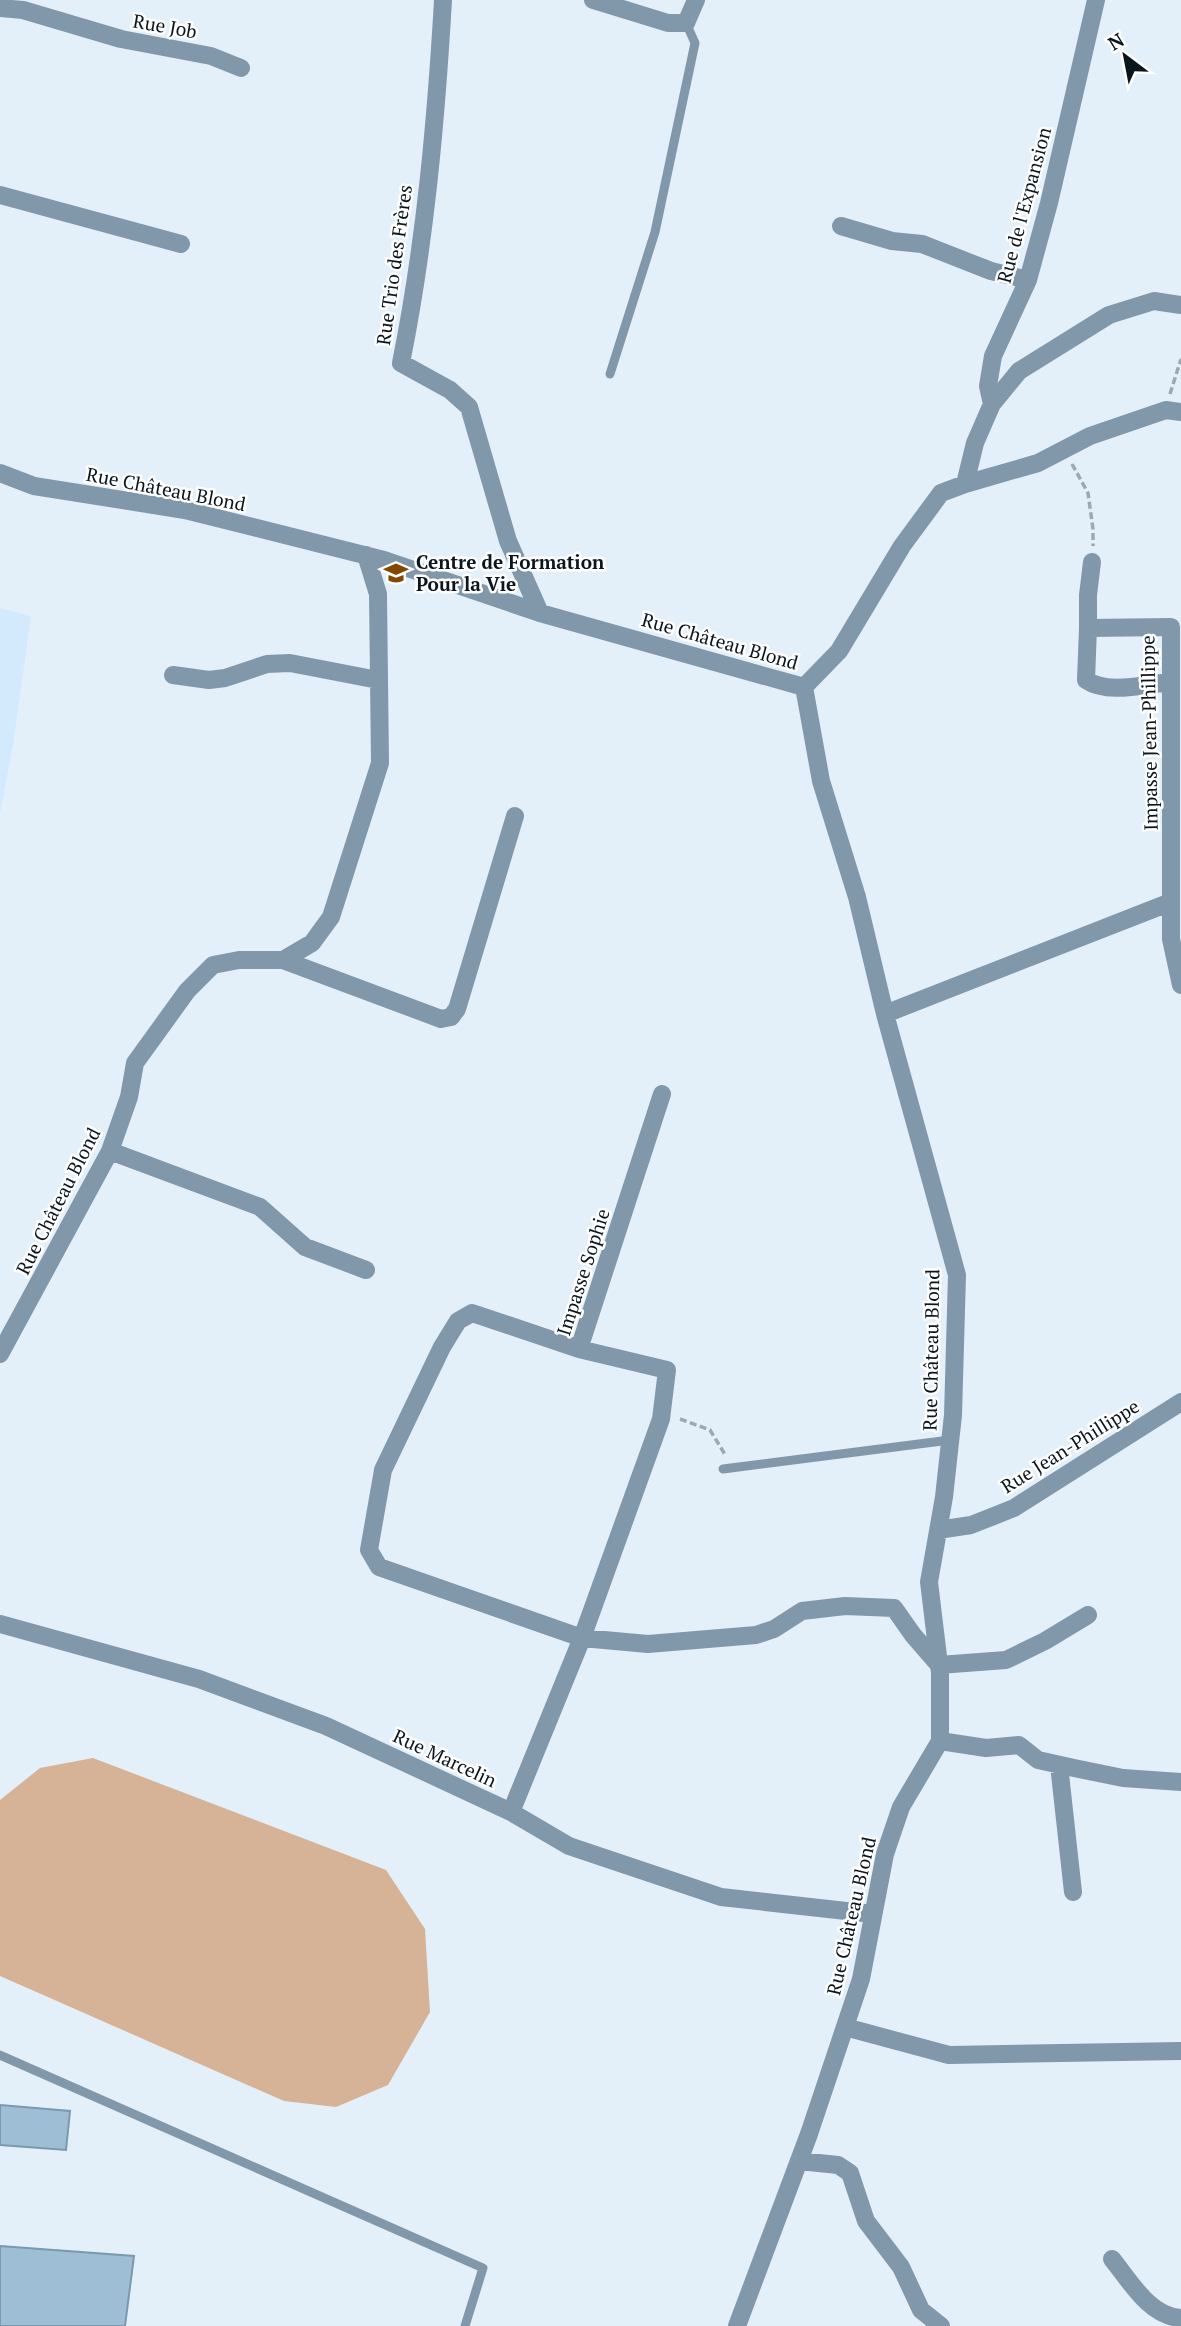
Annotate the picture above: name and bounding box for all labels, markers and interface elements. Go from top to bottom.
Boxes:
street label: Rue Job [131,8,199,43]
north arrow [1090,21,1160,91]
text: N [1103,26,1129,56]
street label: Rue de l'Expansion [991,124,1056,285]
street label: Rue Trio des Frères [370,183,417,347]
street label: Rue Château Blond [84,461,248,516]
place label: Centre de Formation Pour la Vie [416,549,605,596]
school or university icon: Centre de Formation Pour la Vie [382,559,410,587]
street label: Rue Château Blond [639,606,802,675]
street label: Impasse Jean-Phillippe [1134,635,1163,831]
street label: Rue Château Blond [10,1123,106,1278]
street label: Impasse Sophie [550,1205,615,1338]
street label: Rue Château Blond [917,1269,944,1431]
street label: Rue Jean-Phillippe [996,1393,1144,1498]
street label: Rue Marcelin [389,1723,501,1792]
street label: Rue Château Blond [820,1834,881,1997]

